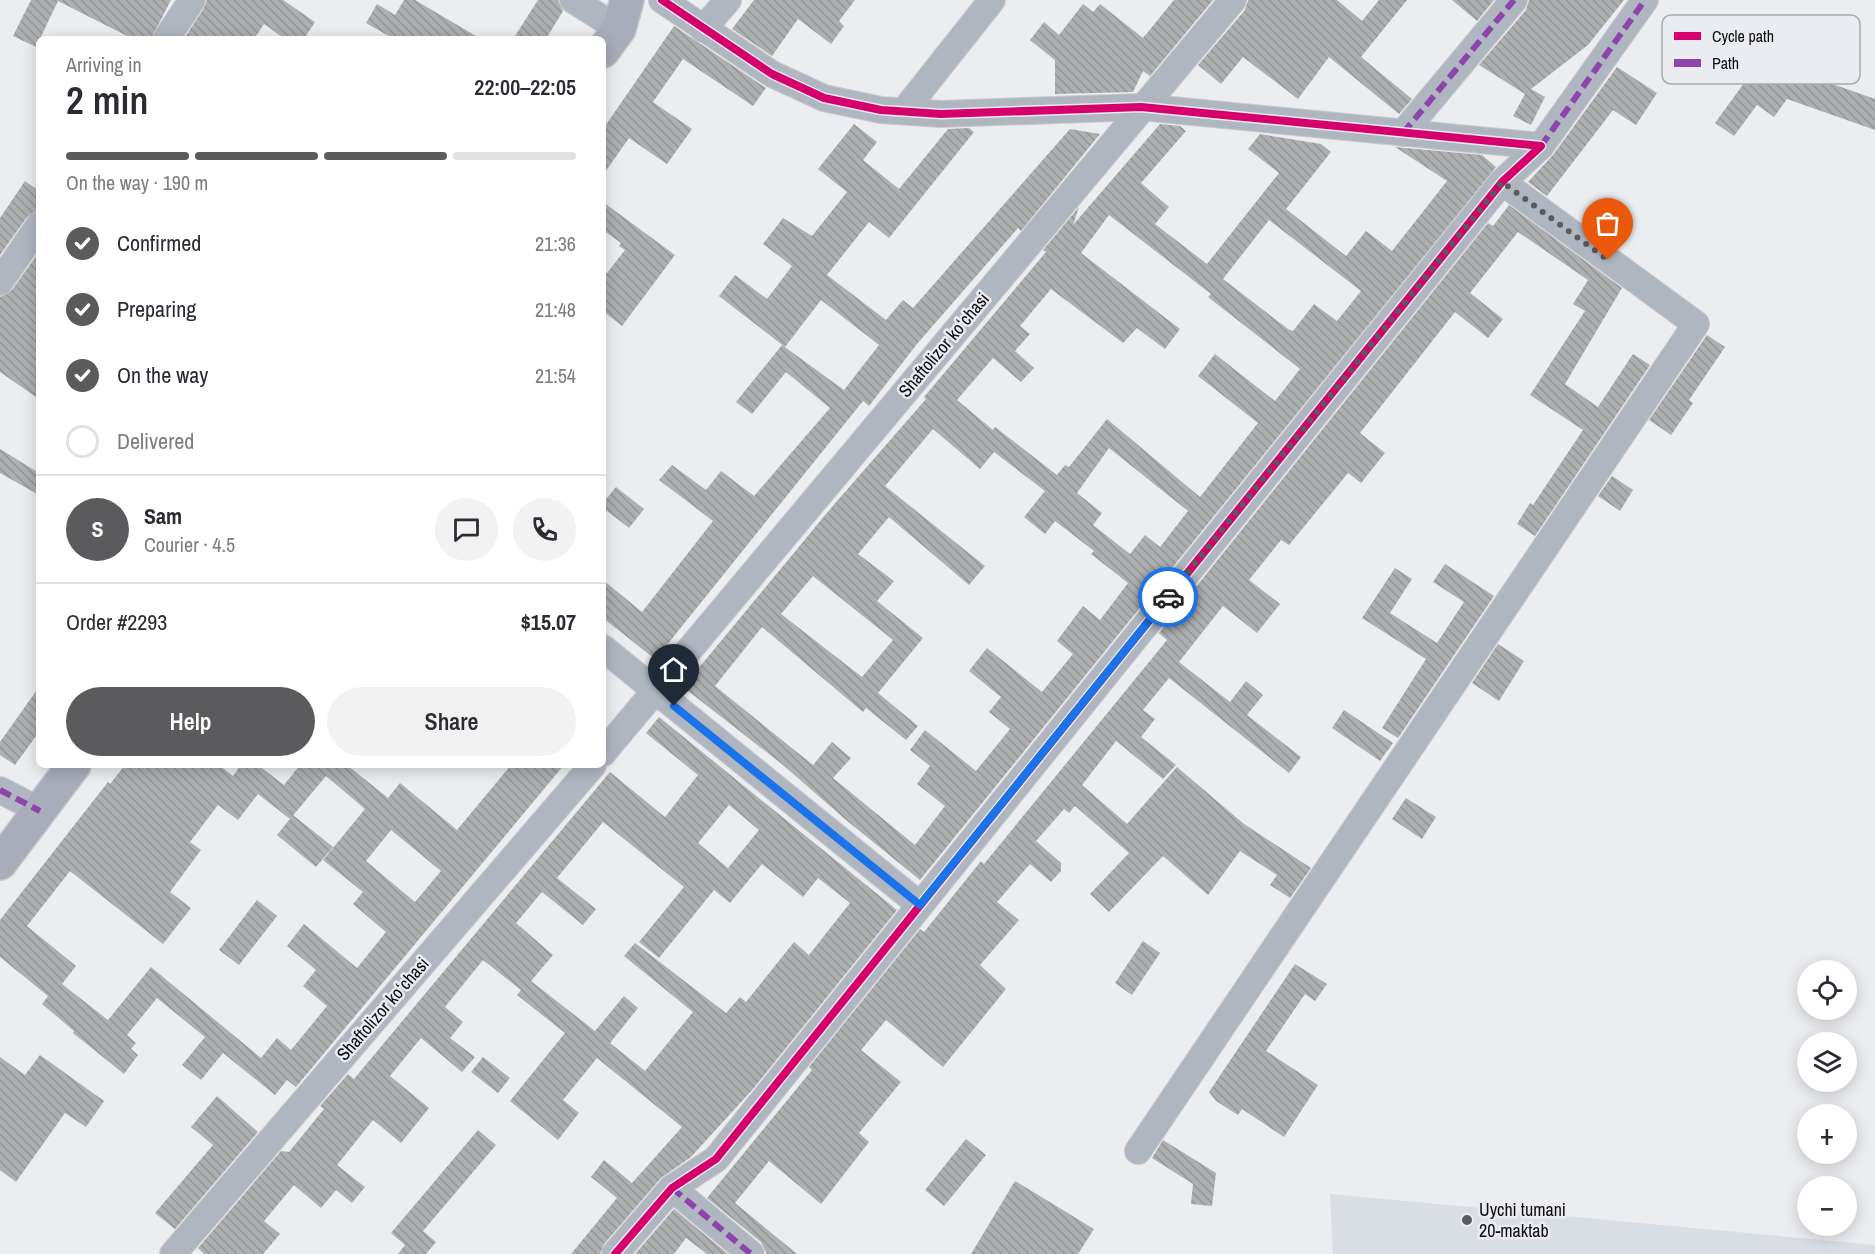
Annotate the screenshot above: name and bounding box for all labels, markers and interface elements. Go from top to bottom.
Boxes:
legend [1662,15,1860,84]
text: Cycle path [1712,25,1774,47]
text: Arriving in [66,51,142,78]
text: Path [1712,52,1739,74]
text: 22:00–22:05 [474,72,576,102]
text: 2 min [66,74,148,126]
text: On the way · 190 m [66,169,208,196]
pin [1582,198,1633,260]
icon: bag [1591,207,1624,240]
icon: check [66,227,99,260]
text: Confirmed [117,228,201,258]
text: 21:36 [535,230,576,257]
street label: Shaftolizor koʻchasi [892,287,995,402]
icon: check [66,293,99,326]
text: Preparing [117,294,196,324]
text: 21:48 [535,296,576,323]
icon: check [66,359,99,392]
text: On the way [117,360,208,390]
text: 21:54 [535,362,576,389]
text: Delivered [117,426,194,456]
button: chat [435,498,498,561]
button: phone [513,498,576,561]
text: Sam [144,501,182,531]
text: S [91,514,104,544]
text: Courier · 4.5 [144,531,235,558]
courier [1138,567,1198,627]
icon: car [1152,581,1185,614]
text: Order #2293 [66,607,167,637]
text: $15.07 [521,607,576,637]
pin [648,644,699,706]
icon: home [657,653,690,686]
button: Help [66,687,315,756]
button: Share [327,687,576,756]
street label: Shaftolizor koʻchasi [331,952,435,1066]
map controls [1797,960,1857,1236]
button: locate [1797,960,1857,1020]
button: layers [1797,1032,1857,1092]
button: + [1797,1104,1857,1164]
button: − [1797,1176,1857,1236]
place label: Uychi tumani 20-maktab [1479,1197,1566,1243]
marker: Uychi tumani 20-maktab [1460,1213,1474,1227]

